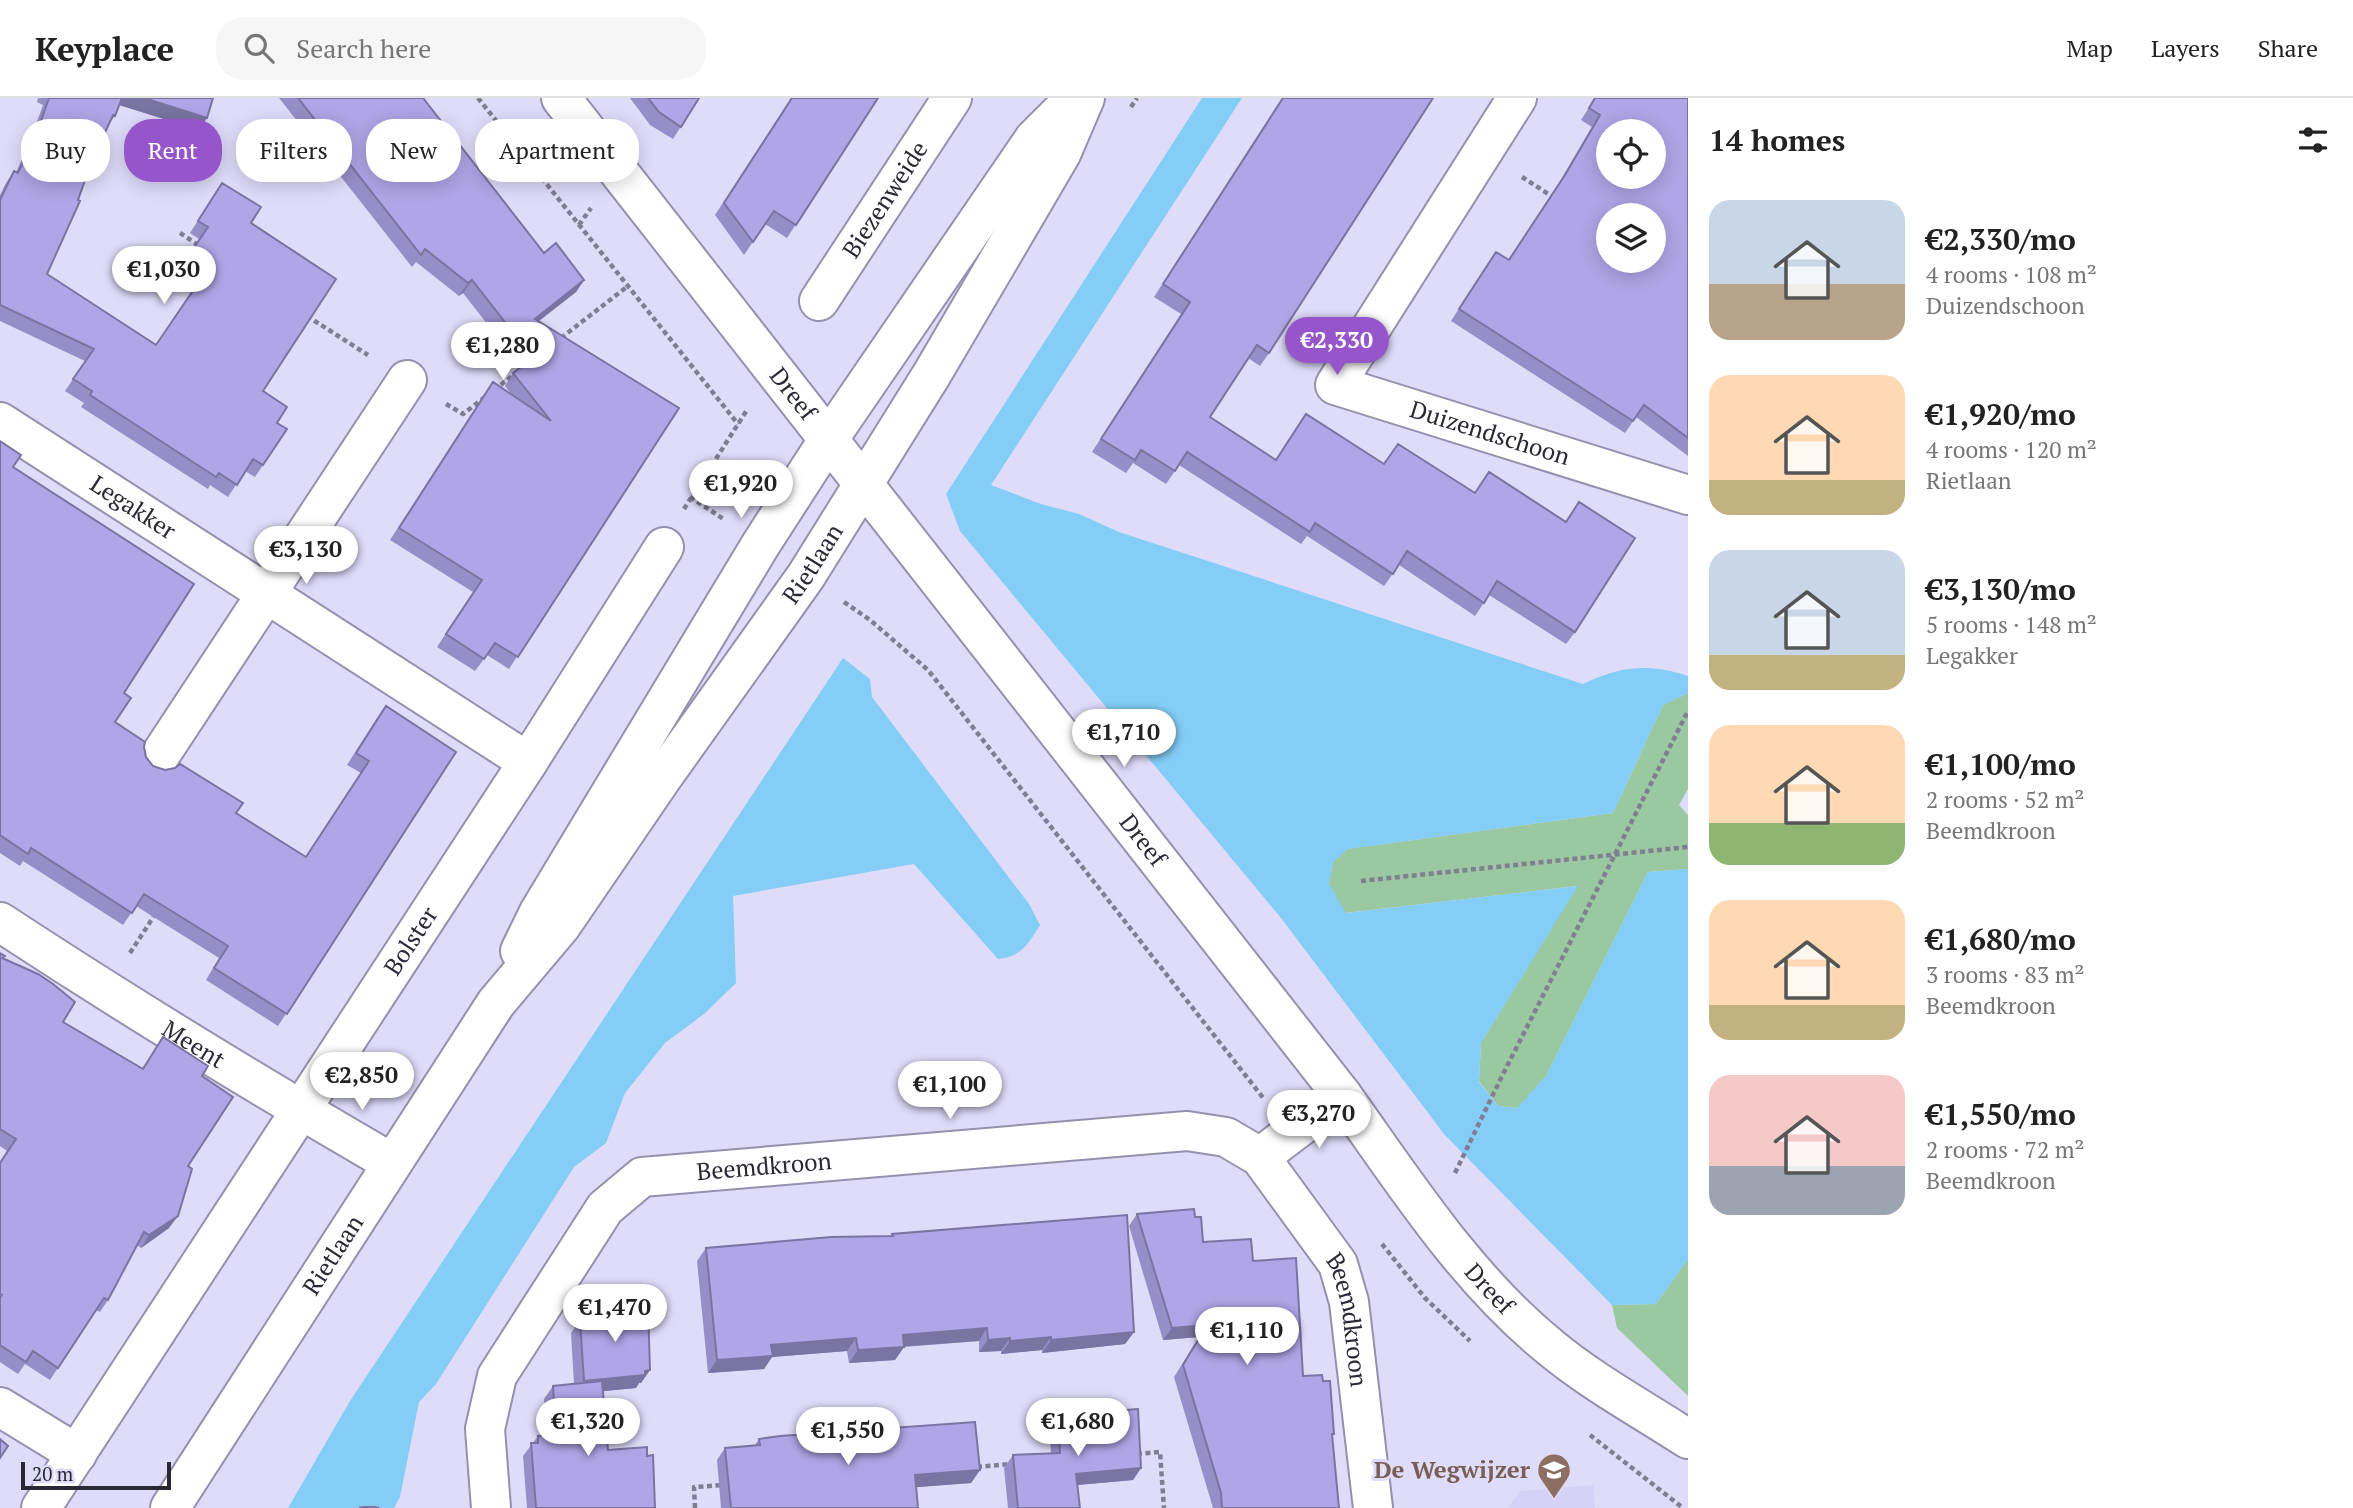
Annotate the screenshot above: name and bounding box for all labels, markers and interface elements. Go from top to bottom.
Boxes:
search box [216,17,706,80]
text: Keyplace [35,27,174,70]
icon: search [240,29,278,67]
text: Search here [296,31,431,65]
text: Map [2066,32,2113,64]
text: Layers [2151,32,2220,64]
text: Share [2258,32,2318,64]
chip: Buy [21,119,110,182]
chip: Rent [124,119,222,182]
chip: Filters [236,119,352,182]
chip: New [366,119,461,182]
chip: Apartment [475,119,639,182]
map controls [1596,119,1666,273]
button: locate [1596,119,1666,189]
text: 14 homes [1709,120,1845,160]
icon: filters [2294,121,2332,159]
street label: Biezenweide [835,135,934,264]
button: layers [1596,203,1666,273]
text: €2,330/mo [1926,219,2076,259]
icon: home [1765,228,1849,312]
pin: €1,030 [107,246,221,306]
text: €1,030 [128,253,200,284]
text: 4 rooms · 108 m² [1926,259,2097,290]
text: Duizendschoon [1926,290,2085,321]
pin: €2,330 [1280,317,1394,377]
pin: €1,280 [446,322,560,382]
text: €2,330 [1301,324,1373,355]
text: €1,280 [467,329,539,360]
street label: Dreef [763,360,825,428]
street label: Duizendschoon [1406,392,1574,472]
text: €1,920/mo [1926,394,2076,434]
icon: home [1765,403,1849,487]
text: 4 rooms · 120 m² [1926,434,2097,465]
pin: €1,920 [684,460,798,520]
text: Rietlaan [1926,465,2012,496]
street label: Legakker [84,467,183,547]
text: €1,920 [705,467,777,498]
street label: Rietlaan [774,517,850,610]
pin: €3,130 [249,526,363,586]
text: €3,130 [270,533,342,564]
text: €3,130/mo [1926,569,2076,609]
icon: home [1765,578,1849,662]
text: 5 rooms · 148 m² [1926,609,2097,640]
text: Legakker [1926,640,2018,671]
pin: €1,710 [1067,710,1181,769]
text: €1,710 [1088,716,1160,747]
text: €1,100/mo [1926,744,2076,784]
icon: home [1765,753,1849,837]
text: 2 rooms · 52 m² [1926,784,2085,815]
street label: Dreef [1113,807,1175,874]
text: Beemdkroon [1926,815,2056,846]
street label: Bolster [376,899,445,981]
text: €1,680/mo [1926,919,2076,959]
icon: home [1765,928,1849,1012]
text: 3 rooms · 83 m² [1926,959,2085,990]
text: Beemdkroon [1926,990,2056,1021]
street label: Meent [156,1012,231,1075]
pin: €2,850 [305,1052,419,1112]
text: €2,850 [326,1059,398,1090]
pin: €1,100 [893,1062,1007,1121]
text: €1,100 [914,1068,986,1099]
pin: €3,270 [1262,1090,1376,1150]
text: €1,550/mo [1926,1094,2076,1134]
text: €3,270 [1283,1097,1355,1128]
icon: home [1765,1103,1849,1187]
text: 2 rooms · 72 m² [1926,1134,2085,1165]
street label: Beemdkroon [695,1144,833,1187]
text: Beemdkroon [1926,1165,2056,1196]
street label: Rietlaan [295,1208,370,1301]
street label: Beemdkroon [1320,1245,1376,1388]
street label: Dreef [1458,1256,1522,1322]
pin: €1,470 [558,1284,672,1344]
text: €1,470 [579,1291,651,1322]
pin: €1,110 [1190,1308,1304,1367]
text: €1,110 [1211,1314,1283,1345]
pin: €1,320 [531,1398,645,1458]
pin: €1,680 [1021,1398,1135,1458]
text: €1,320 [552,1405,624,1436]
text: €1,680 [1042,1405,1114,1436]
pin: €1,550 [791,1408,905,1467]
text: €1,550 [812,1414,884,1445]
school or university icon: De Wegwijzer [1535,1451,1573,1500]
place label: De Wegwijzer [1374,1453,1531,1485]
scale bar [21,1459,172,1491]
text: 20 m [32,1461,73,1486]

